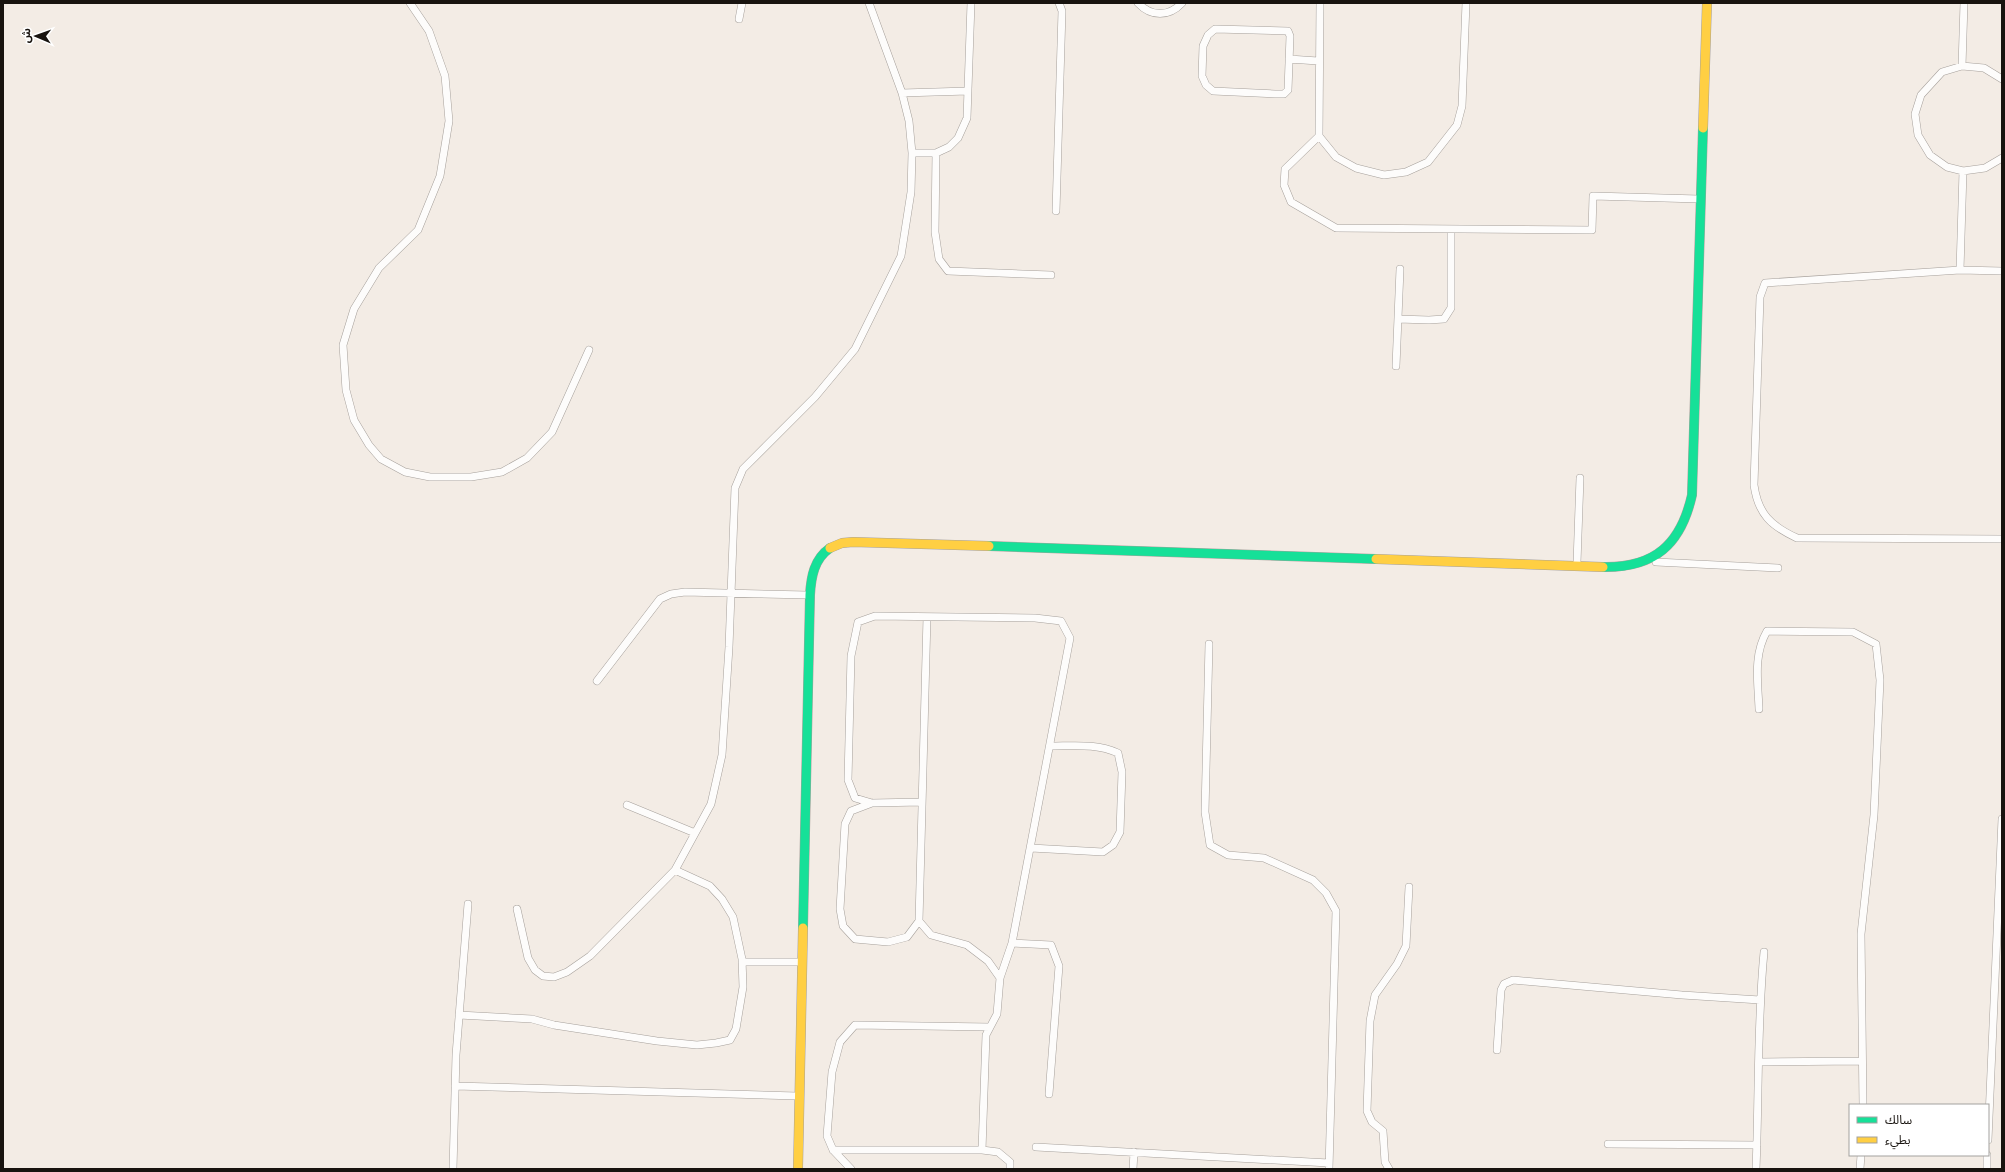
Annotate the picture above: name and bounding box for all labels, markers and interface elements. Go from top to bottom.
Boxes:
north arrow [16,16,56,56]
text: ش [18,28,34,43]
legend [1849,1104,1989,1156]
text: سالك [1885,1111,1912,1128]
text: بطيء [1885,1131,1911,1150]

